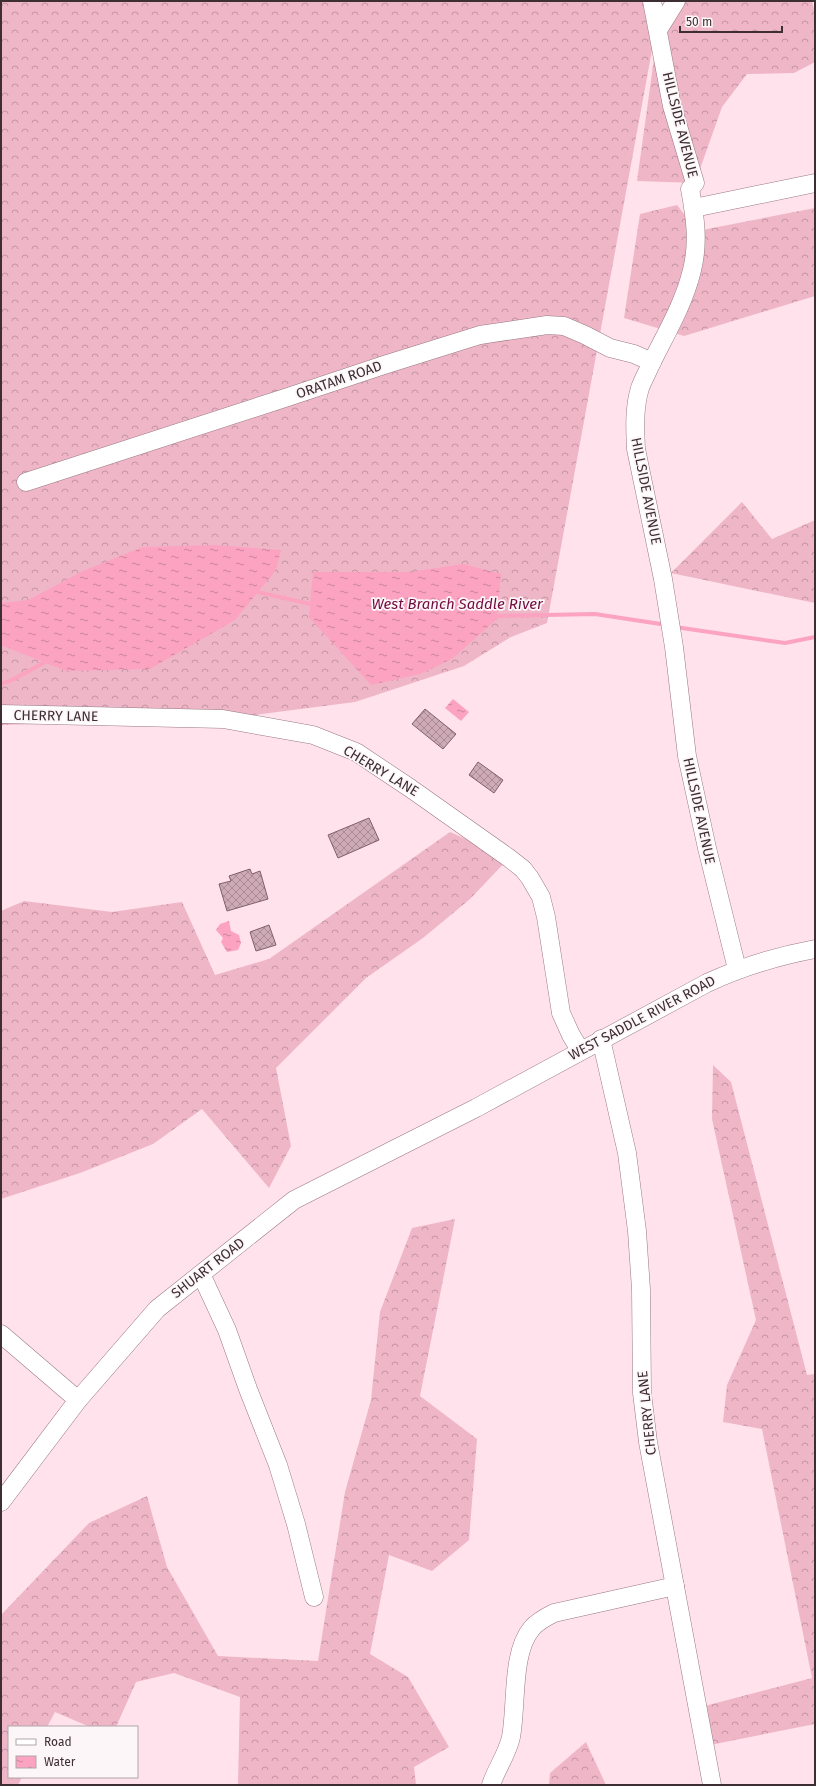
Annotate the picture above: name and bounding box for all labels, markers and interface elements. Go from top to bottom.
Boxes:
scale bar [680,8,782,34]
text: 50 m [686,15,712,29]
street label: HILLSIDE AVENUE [659,70,701,180]
street label: ORATAM ROAD [294,357,384,403]
street label: HILLSIDE AVENUE [627,436,665,546]
water label: West Branch Saddle River [371,595,544,613]
street label: CHERRY LANE [13,707,99,725]
street label: CHERRY LANE [340,742,422,800]
street label: HILLSIDE AVENUE [679,756,719,866]
street label: WEST SADDLE RIVER ROAD [566,972,718,1064]
street label: SHUART ROAD [168,1234,248,1302]
street label: CHERRY LANE [634,1370,660,1456]
legend [8,1726,138,1778]
text: Road [44,1735,72,1749]
text: Water [44,1755,76,1769]

